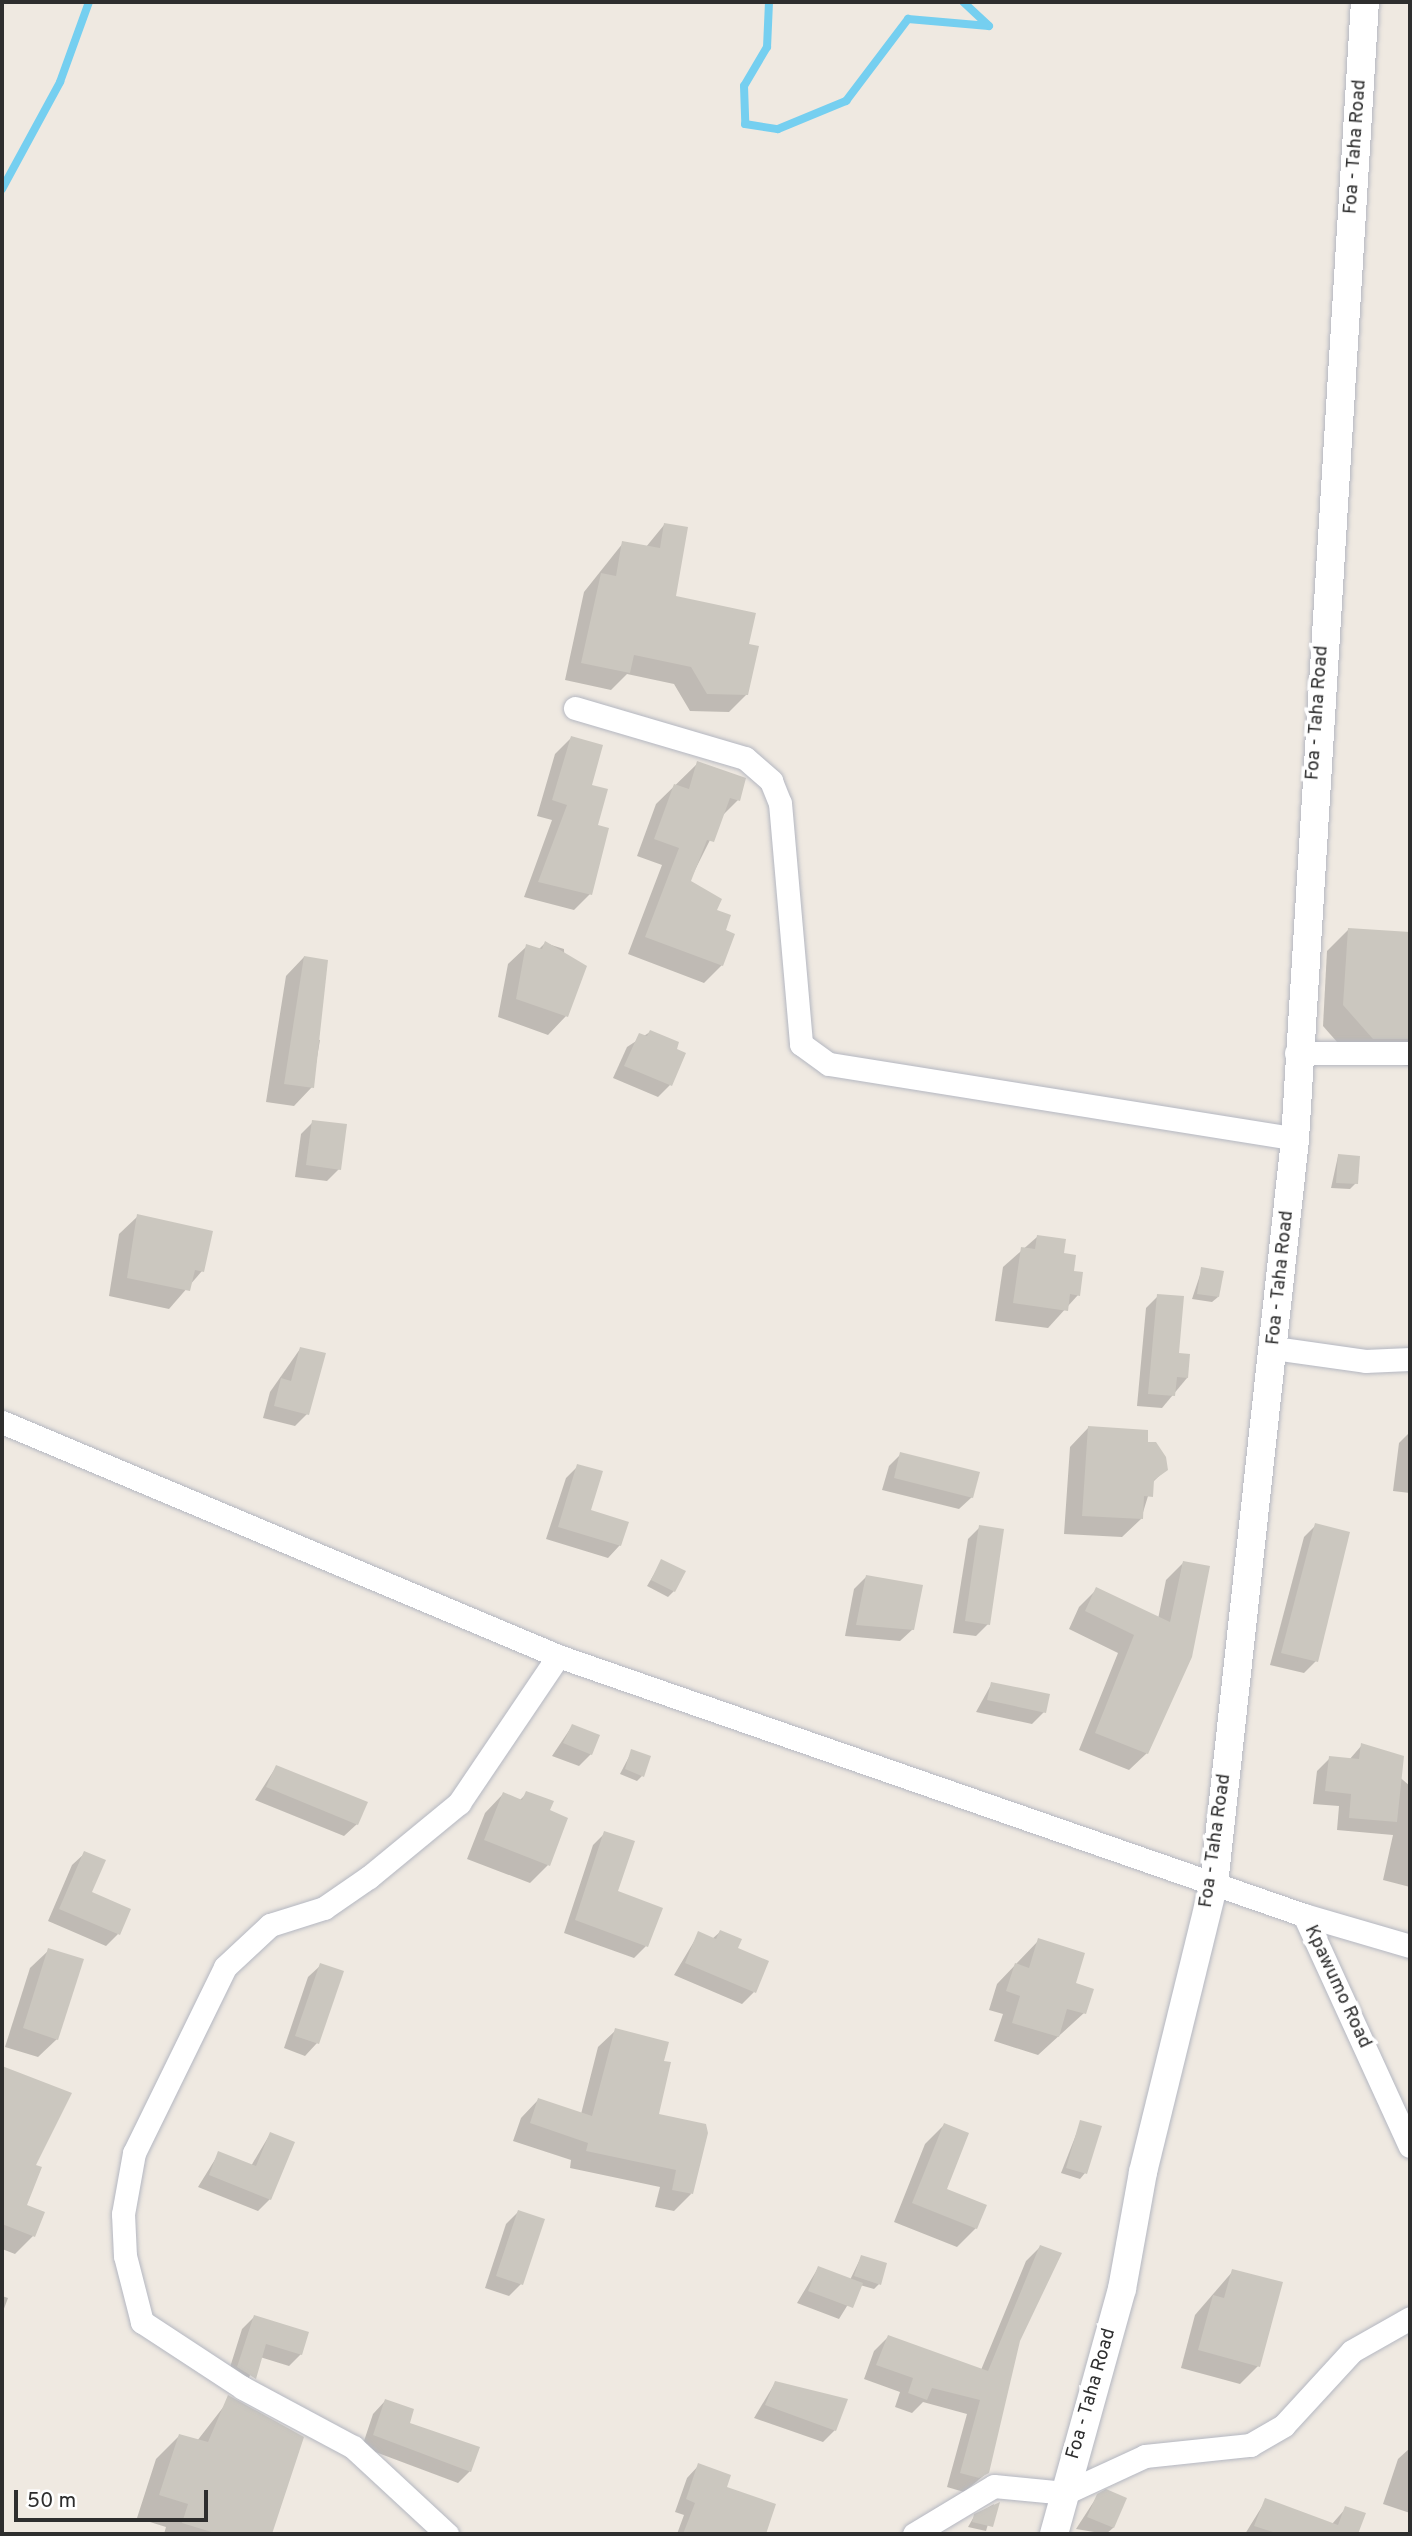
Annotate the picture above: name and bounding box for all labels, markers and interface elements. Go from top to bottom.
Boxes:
street label: Foa - Taha Road [1340,79,1372,215]
street label: Foa - Taha Road [1302,645,1334,781]
street label: Foa - Taha Road [1263,1209,1299,1347]
street label: Foa - Taha Road [1195,1772,1237,1910]
street label: Kpawumo Road [1299,1922,1375,2052]
street label: Foa - Taha Road [1062,2326,1122,2462]
scale bar [18,2476,212,2520]
text: 50 m [27,2488,76,2515]

